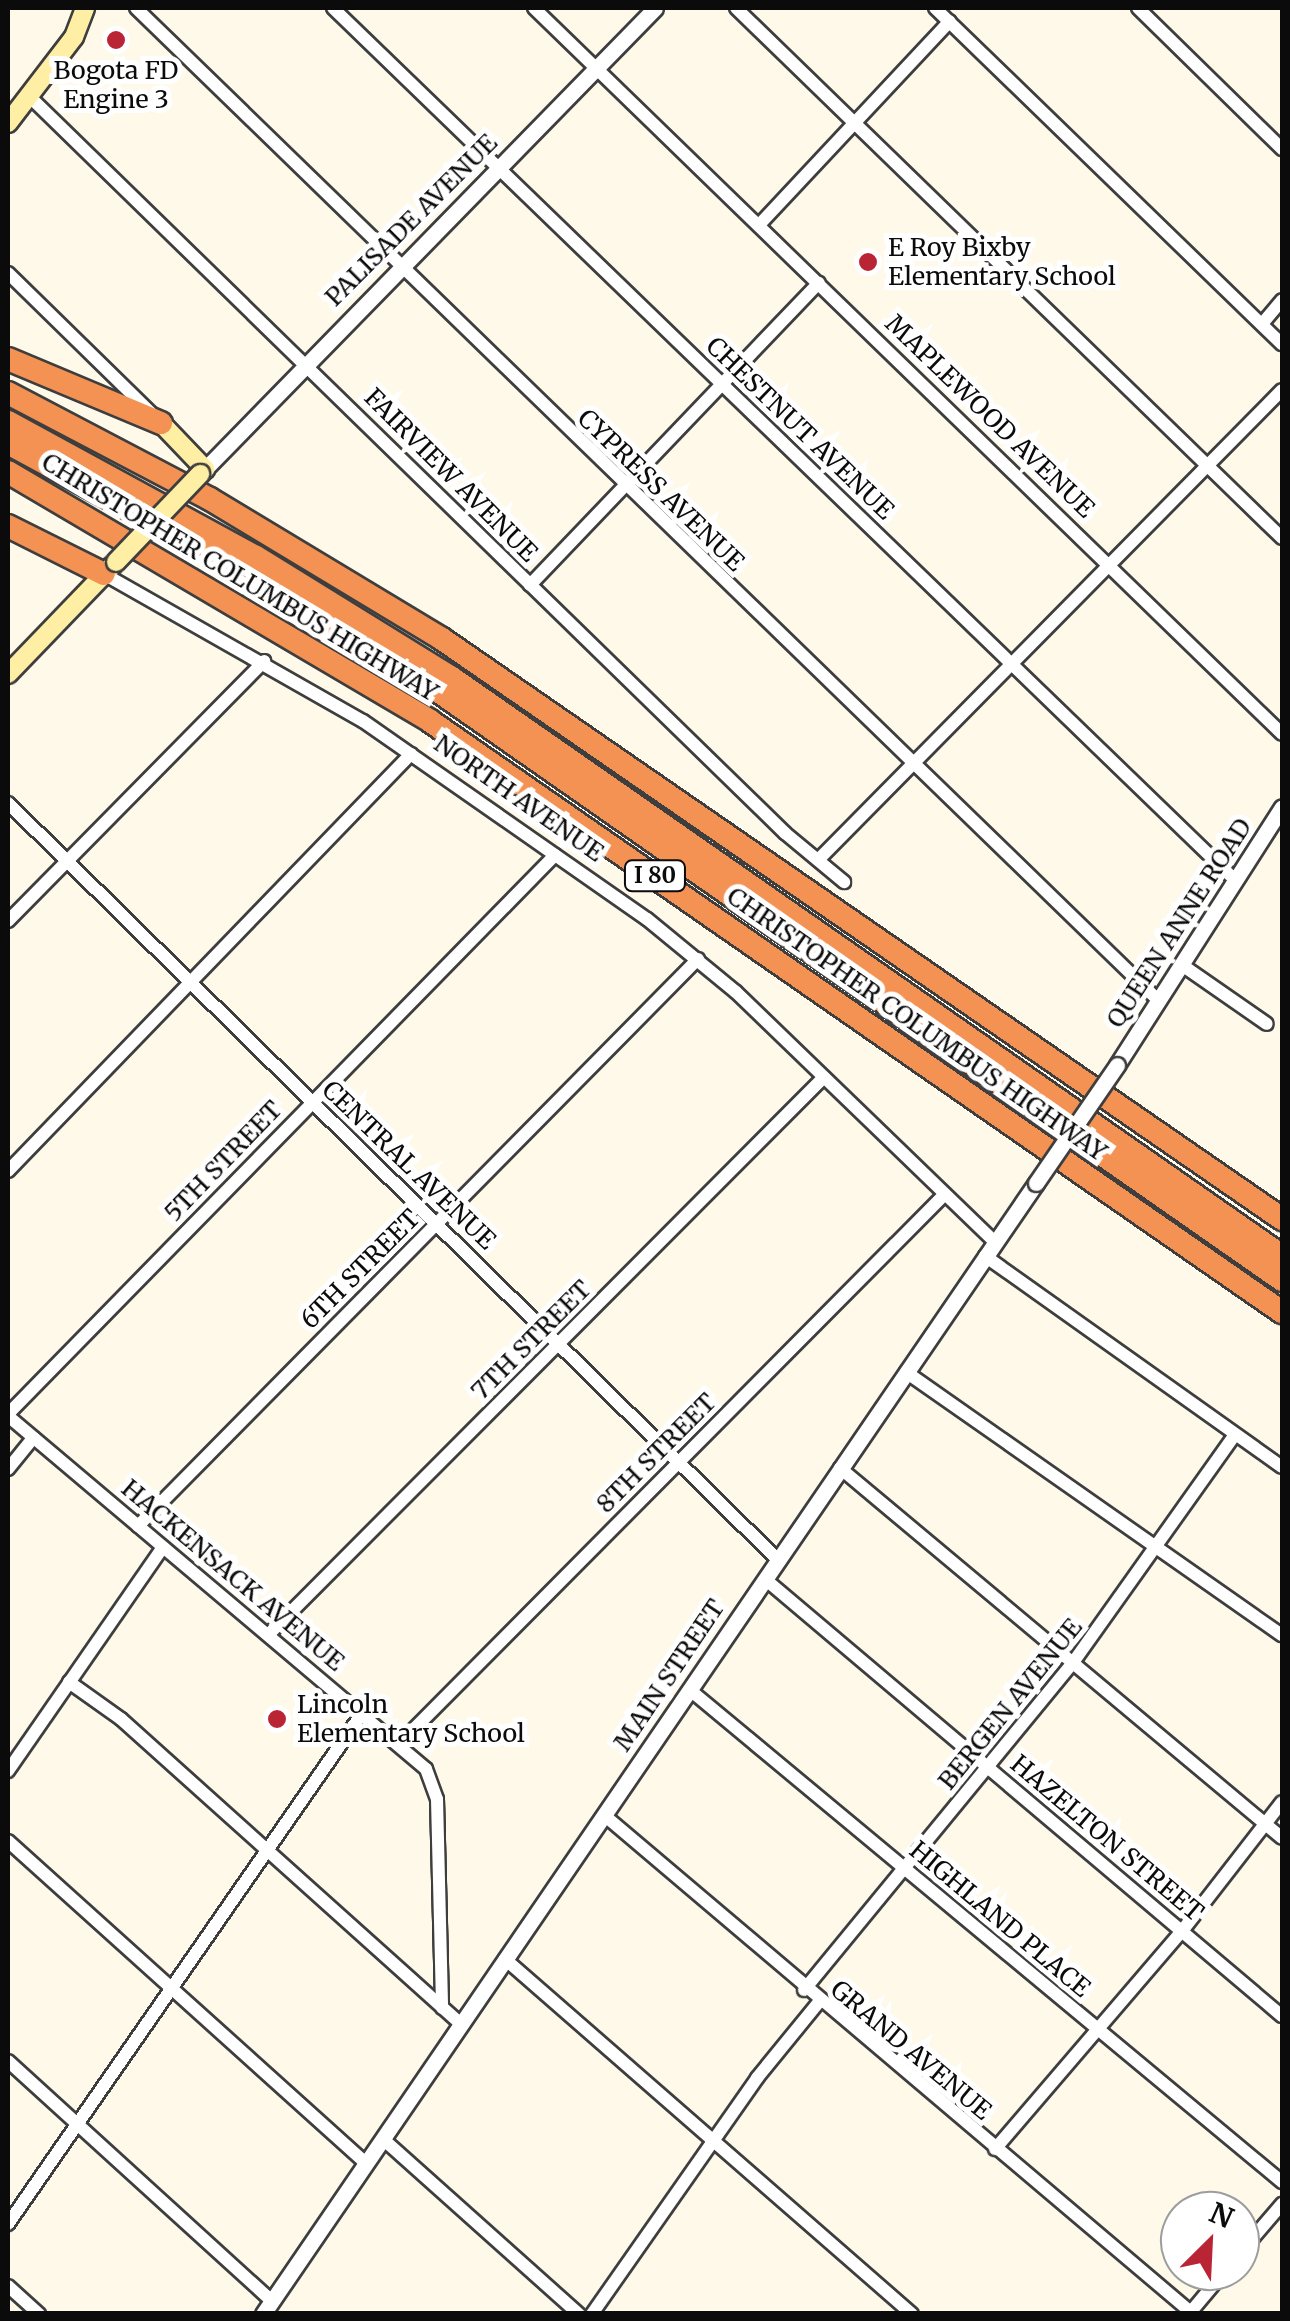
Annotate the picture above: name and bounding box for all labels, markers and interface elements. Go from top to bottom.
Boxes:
marker: Bogota FD Engine 3 [105,29,127,51]
place label: Bogota FD Engine 3 [54,56,178,115]
street label: PALISADE AVENUE [319,128,503,312]
place label: E Roy Bixby Elementary School [888,233,1116,292]
marker: E Roy Bixby Elementary School [857,251,879,273]
street label: MAPLEWOOD AVENUE [879,308,1101,524]
street label: CHESTNUT AVENUE [700,331,900,525]
street label: FAIRVIEW AVENUE [358,382,544,568]
street label: CYPRESS AVENUE [572,403,750,577]
street label: CHRISTOPHER COLUMBUS HIGHWAY [37,447,443,707]
street label: NORTH AVENUE [429,728,609,868]
street label: QUEEN ANNE ROAD [1100,813,1258,1033]
road number: I 80 [622,859,688,893]
street label: CHRISTOPHER COLUMBUS HIGHWAY [721,881,1113,1167]
street label: CENTRAL AVENUE [316,1075,502,1255]
street label: 5TH STREET [158,1095,288,1227]
street label: 6TH STREET [294,1203,426,1335]
street label: 7TH STREET [465,1274,597,1406]
street label: 8TH STREET [590,1387,722,1519]
street label: HACKENSACK AVENUE [116,1473,350,1677]
street label: MAIN STREET [607,1594,731,1756]
street label: BERGEN AVENUE [932,1613,1088,1795]
place label: Lincoln Elementary School [297,1690,525,1749]
marker: Lincoln Elementary School [266,1708,288,1730]
street label: HAZELTON STREET [1005,1749,1209,1927]
street label: HIGHLAND PLACE [904,1835,1096,2003]
street label: GRAND AVENUE [825,1974,997,2126]
north arrow [1160,2191,1260,2291]
text: N [1204,2194,1239,2236]

